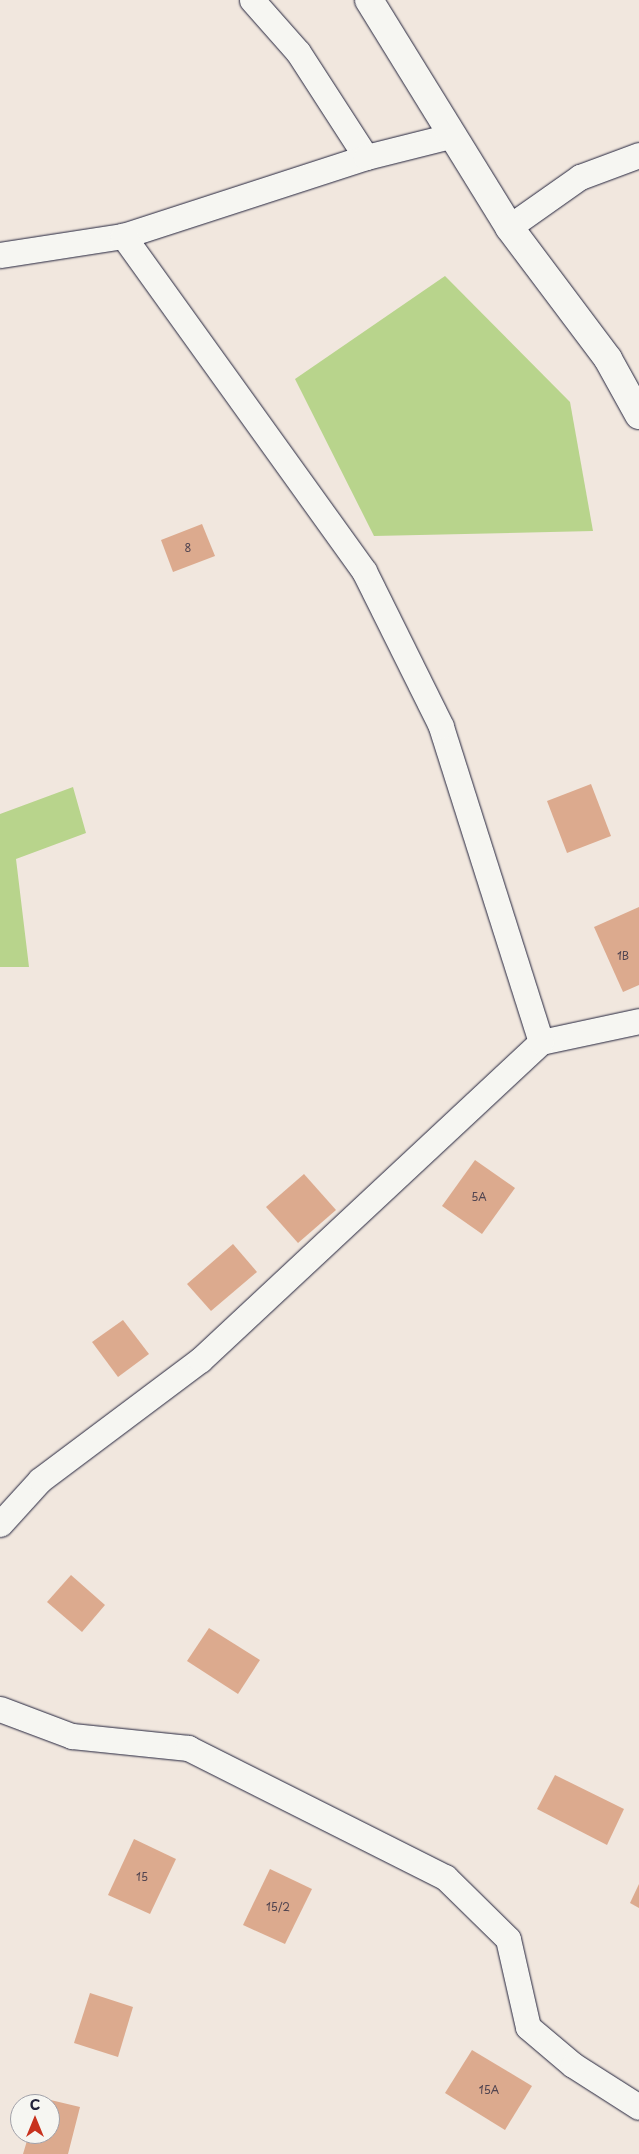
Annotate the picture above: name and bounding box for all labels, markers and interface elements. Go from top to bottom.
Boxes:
house number: 8 [185,541,191,555]
house number: 1В [617,949,629,963]
house number: 5А [471,1190,487,1204]
house number: 15 [136,1870,148,1884]
house number: 15/2 [266,1900,290,1914]
house number: 15А [479,2083,499,2097]
north arrow [10,2094,60,2144]
text: С [30,2094,40,2115]

